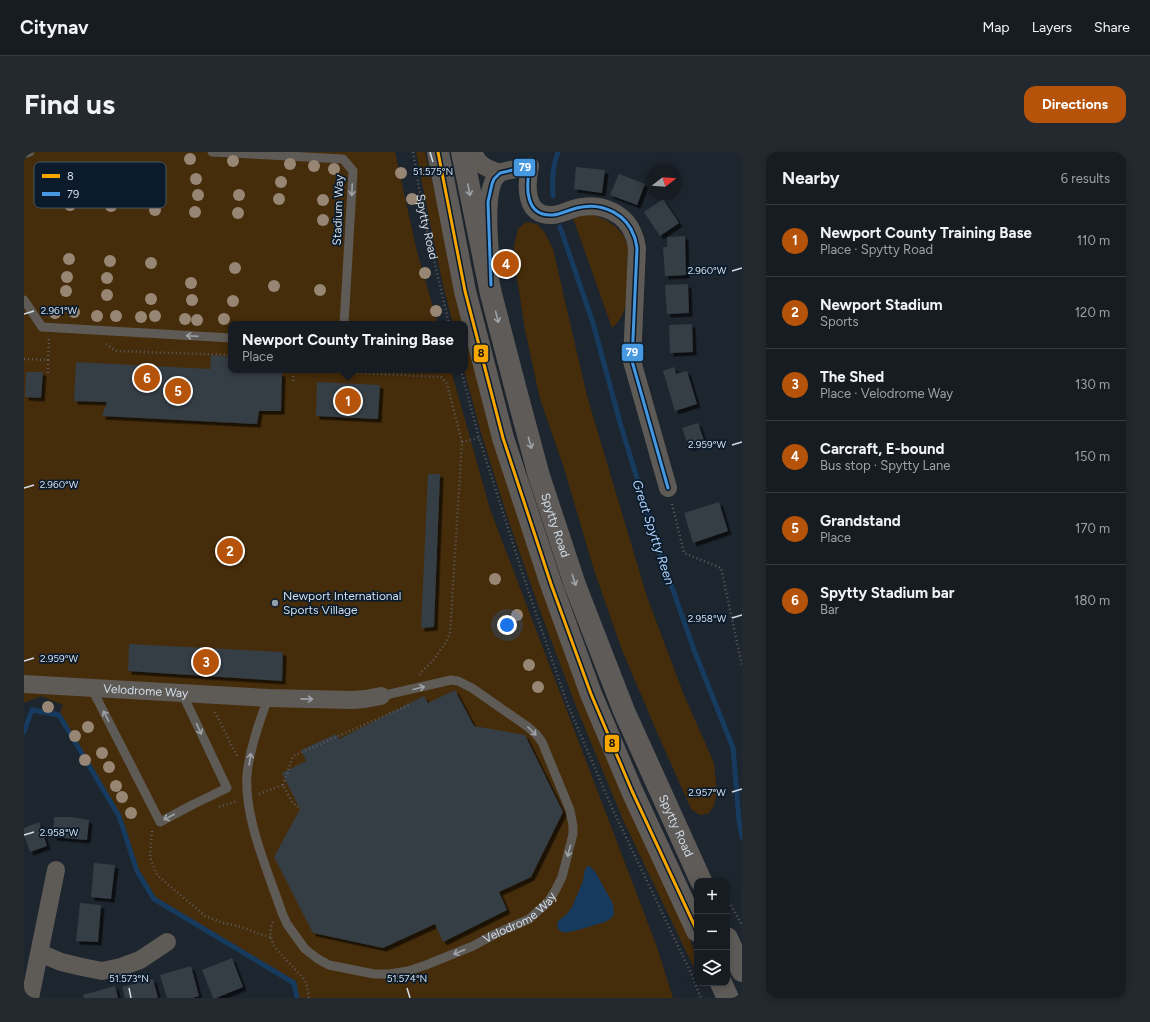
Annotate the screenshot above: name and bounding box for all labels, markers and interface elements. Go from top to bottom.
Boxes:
text: Citynav [20,16,89,39]
text: Map [982,19,1010,36]
text: Layers [1032,19,1072,36]
text: Share [1094,19,1130,36]
button: Directions [1024,86,1126,123]
text: Find us [24,87,115,121]
line badge: 79 [513,158,536,177]
text: 79 [519,161,531,174]
legend [34,162,166,208]
north arrow [646,164,682,200]
text: 51.575°N [413,165,453,178]
text: Nearby [782,168,840,188]
text: 8 [67,170,74,183]
text: 6 results [1061,171,1110,186]
street label: Stadium Way [330,174,346,246]
one-way arrow [348,183,355,196]
one-way arrow [465,183,473,196]
text: 79 [67,188,79,201]
street label: Spytty Road [413,193,441,261]
text: Newport County Training Base [820,224,1032,242]
text: 1 [792,233,798,248]
text: 110 m [1077,233,1110,248]
text: Place · Spytty Road [820,242,933,257]
pin: 4 [493,249,519,279]
text: 2.960°W [688,264,727,277]
text: Newport Stadium [820,296,943,314]
text: 2.961°W [41,304,78,317]
text: 2 [791,305,799,320]
text: 120 m [1075,305,1110,320]
one-way arrow [494,310,501,323]
text: Sports [820,314,859,329]
popup [228,321,468,373]
text: Newport County Training Base [242,331,454,349]
one-way arrow [186,333,199,340]
line badge: 79 [621,343,644,362]
line badge: 8 [473,344,489,363]
text: 79 [626,346,638,359]
text: 8 [478,347,485,360]
text: Place [242,349,273,364]
pin: 6 [134,363,160,393]
text: The Shed [820,368,884,386]
pin: 5 [165,376,191,406]
text: 3 [791,377,799,392]
text: 130 m [1075,377,1110,392]
pin: 1 [335,386,361,416]
text: Place · Velodrome Way [820,386,953,401]
one-way arrow [527,436,534,449]
text: 2.959°W [688,438,726,451]
text: Carcraft, E-bound [820,440,944,458]
text: 4 [791,449,799,464]
text: 150 m [1075,449,1110,464]
text: Bus stop · Spytty Lane [820,458,950,473]
text: 2.960°W [40,478,79,491]
water label: Great Spytty Reen [629,478,678,586]
street label: Spytty Road [538,491,572,559]
text: Grandstand [820,512,901,530]
text: 5 [791,521,799,536]
text: 170 m [1075,521,1110,536]
text: Place [820,530,851,545]
pin: 2 [217,536,243,566]
one-way arrow [570,574,578,586]
text: Spytty Stadium bar [820,584,954,602]
place label: Newport International Sports Village [283,589,401,617]
text: 6 [791,593,799,608]
text: 180 m [1074,593,1110,608]
marker: Newport International Sports Village [270,598,280,608]
text: Bar [820,602,839,617]
text: 2.958°W [688,612,727,625]
your location [497,615,517,635]
pin: 3 [193,647,219,677]
text: 2.959°W [40,652,78,665]
street label: Velodrome Way [103,682,189,700]
one-way arrow [412,683,425,691]
one-way arrow [300,695,313,702]
one-way arrow [102,710,109,722]
one-way arrow [196,722,203,734]
one-way arrow [527,726,537,736]
line badge: 8 [604,734,620,753]
text: 8 [609,737,616,750]
one-way arrow [246,753,254,766]
text: 2.957°W [688,786,726,799]
street label: Spytty Road [656,792,696,859]
one-way arrow [164,813,176,821]
text: 2.958°W [40,826,79,839]
one-way arrow [564,845,572,858]
map controls [694,878,730,986]
button: + [694,878,730,914]
street label: Velodrome Way [481,889,560,946]
button: − [694,914,730,950]
one-way arrow [453,949,465,956]
button: layers [694,950,730,986]
text: 51.573°N [109,972,149,985]
text: 51.574°N [387,972,427,985]

